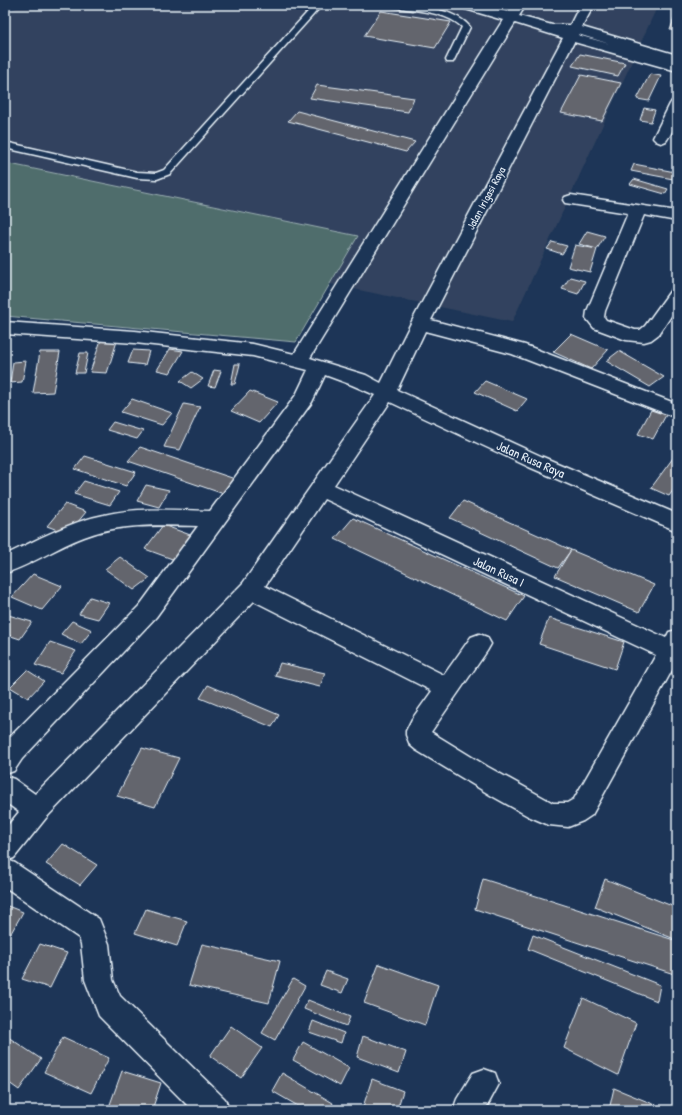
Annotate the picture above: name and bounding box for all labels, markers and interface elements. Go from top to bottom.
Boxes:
street label: Jalan Irigasi Raya [464,164,509,232]
street label: Jalan Rusa Raya [494,436,568,482]
street label: Jalan Rusa I [470,551,528,591]

